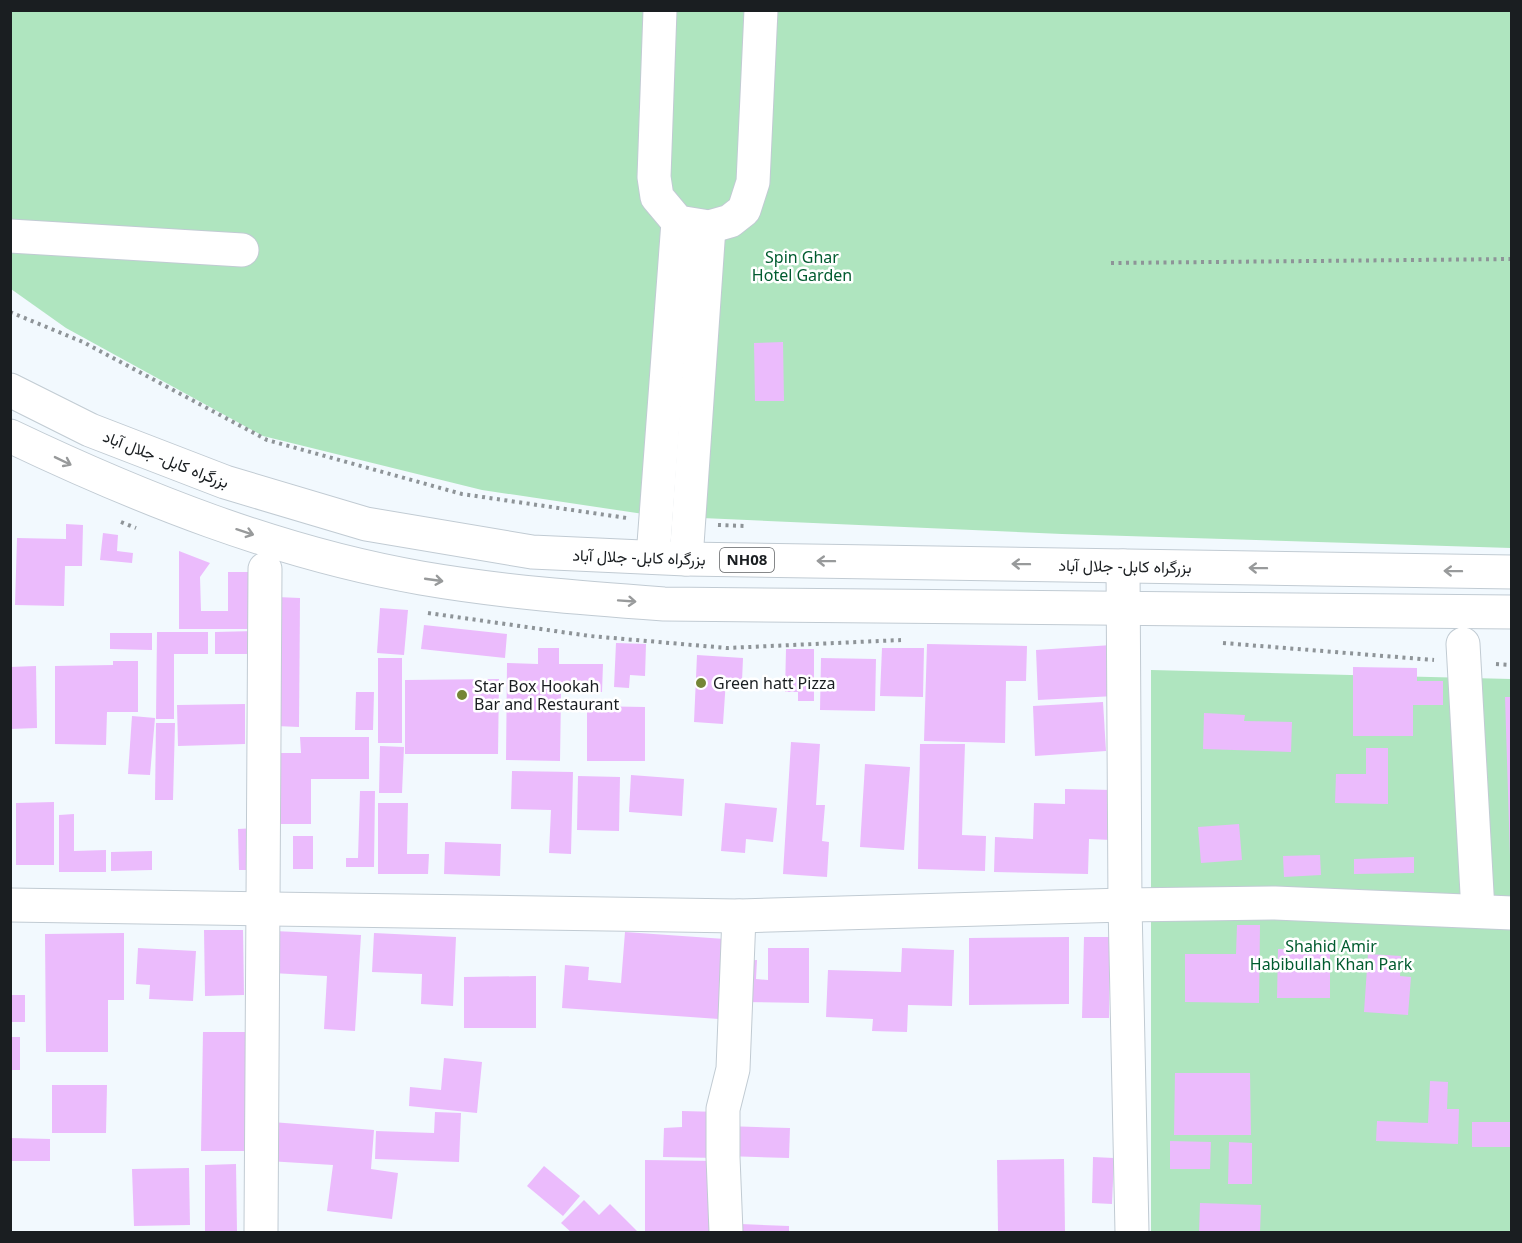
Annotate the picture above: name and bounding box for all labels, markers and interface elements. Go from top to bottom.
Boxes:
park label: Spin Ghar Hotel Garden [752,246,852,286]
street label: بزرگراه کابل- جلال آباد [100,425,232,493]
one-way arrow [54,456,72,468]
one-way arrow [235,527,254,538]
street label: بزرگراه کابل- جلال آباد [572,544,706,570]
road number: NH08 [720,548,774,572]
street label: بزرگراه کابل- جلال آباد [1058,554,1192,578]
one-way arrow [817,555,837,567]
one-way arrow [1012,559,1032,570]
one-way arrow [1249,562,1269,574]
one-way arrow [1444,565,1464,577]
one-way arrow [423,575,443,586]
one-way arrow [617,596,637,607]
place label: Green hatt Pizza [713,672,835,694]
place label: Star Box Hookah Bar and Restaurant [474,675,619,715]
marker: Green hatt Pizza [694,676,708,690]
marker: Star Box Hookah Bar and Restaurant [455,688,469,702]
park label: Shahid Amir Habibullah Khan Park [1250,935,1413,975]

